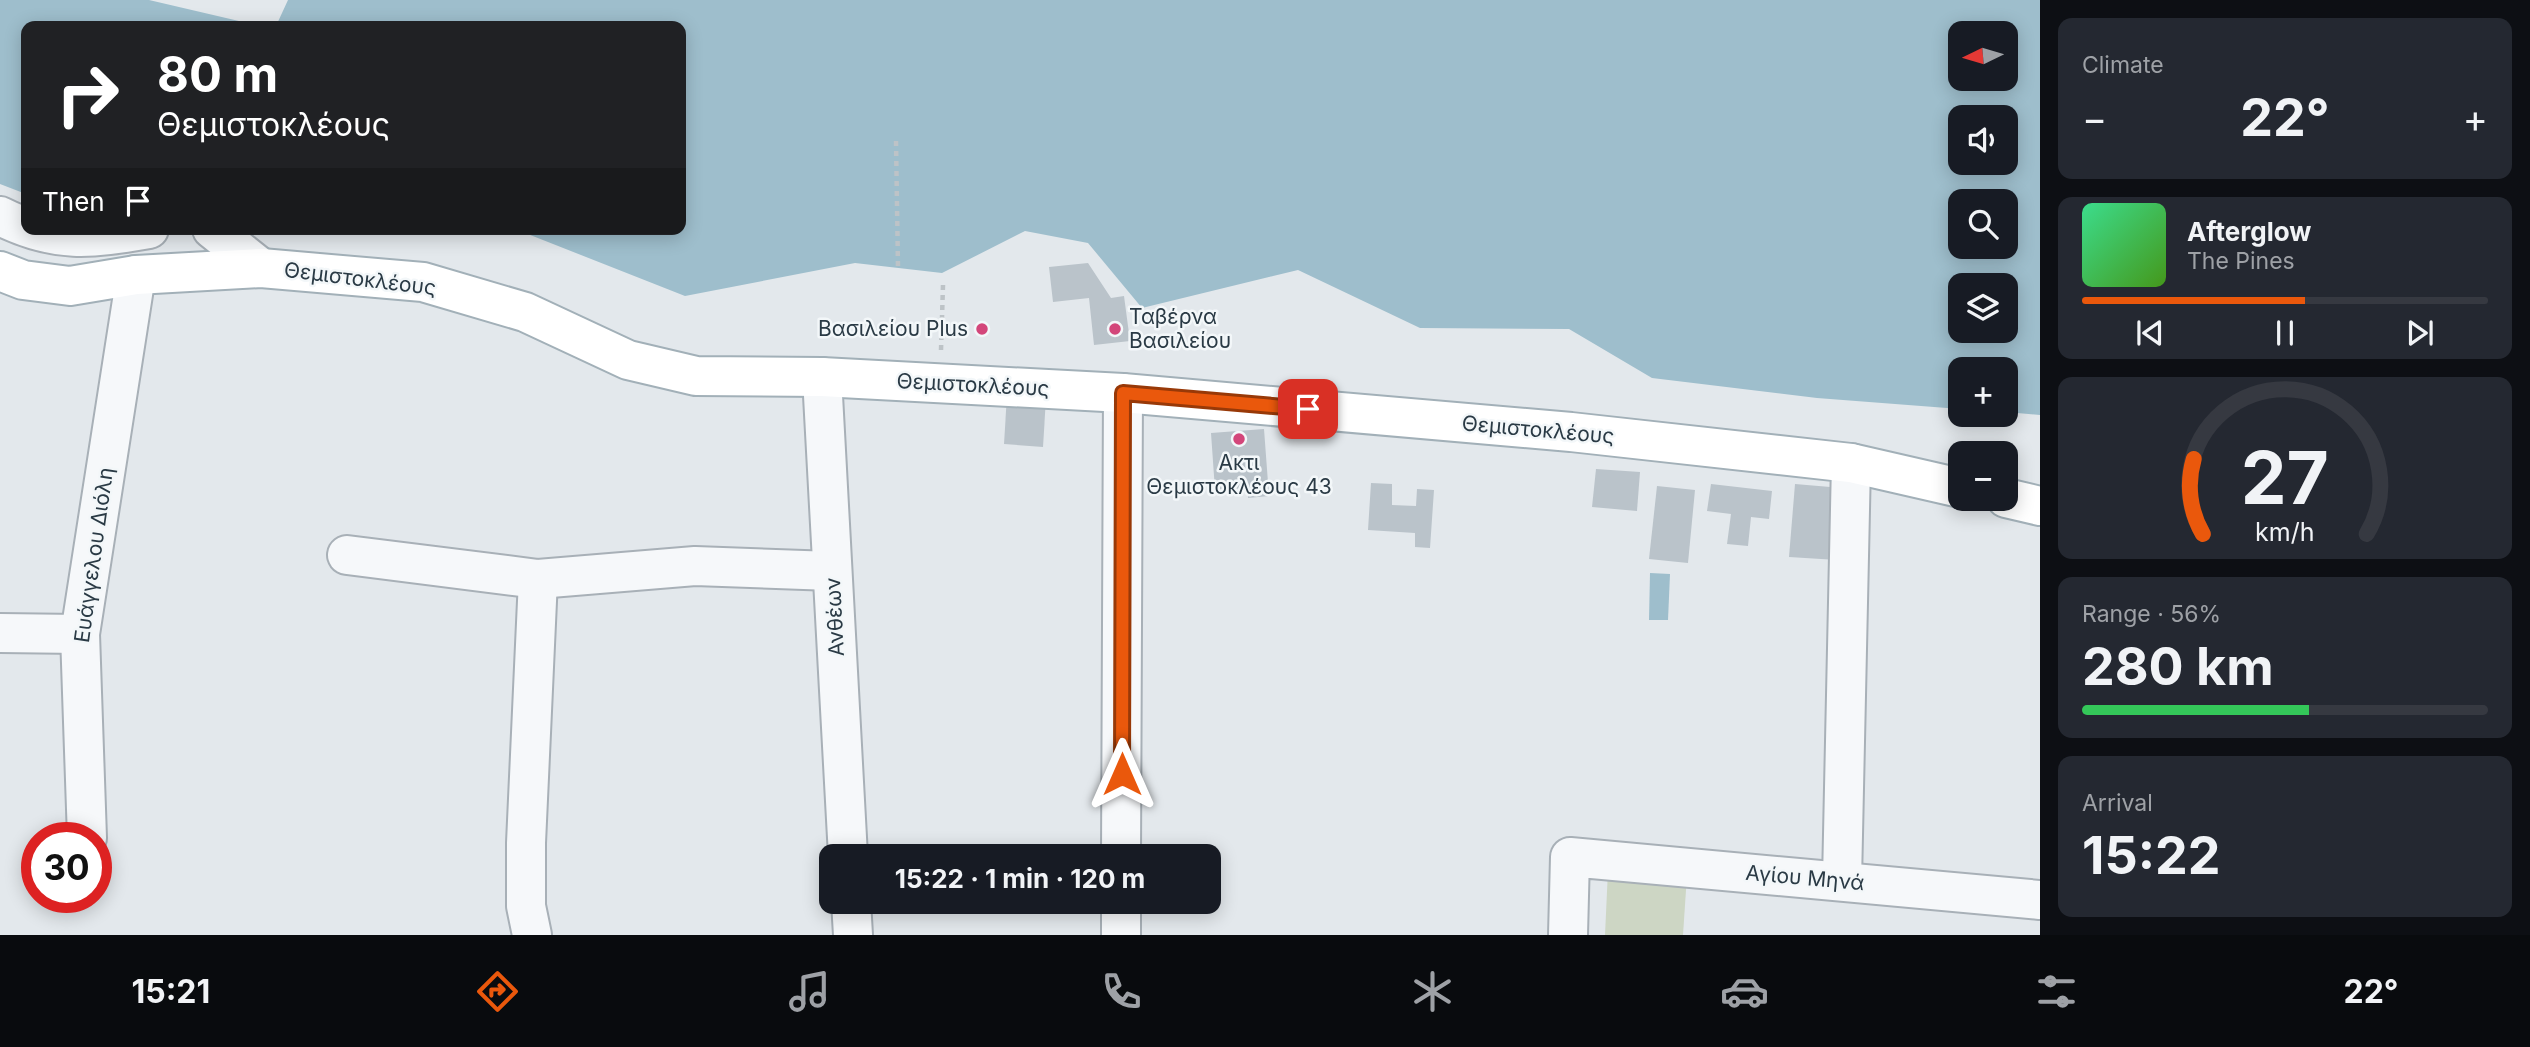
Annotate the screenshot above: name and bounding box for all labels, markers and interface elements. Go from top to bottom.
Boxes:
north arrow [1948,21,2018,91]
map controls [1948,21,2018,511]
text: 80 m [157,45,278,104]
icon: right [42,49,133,140]
text: Climate [2082,51,2164,79]
text: 22° [2240,86,2330,149]
text: − [2082,95,2107,141]
text: + [2463,95,2488,141]
text: Θεμιστοκλέους [157,105,390,144]
button: sound [1948,105,2018,175]
icon: arrive [119,182,157,220]
text: Then [42,186,105,217]
button: search [1948,189,2018,259]
text: Afterglow [2187,216,2311,247]
text: The Pines [2187,247,2295,275]
street label: Θεμιστοκλέους [283,257,437,300]
button: layers [1948,273,2018,343]
place label: Ταβέρνα Βασιλείου [1129,304,1231,353]
icon: previous [2131,314,2169,352]
icon: pause [2266,314,2304,352]
icon: next [2401,314,2439,352]
place label: Βασιλείου Plus [818,316,968,341]
marker: Βασιλείου Plus [974,321,990,337]
marker: Ταβέρνα Βασιλείου [1107,321,1123,337]
button: + [1948,357,2018,427]
street label: Θεμιστοκλέους [896,368,1050,401]
pin [1278,379,1338,439]
icon: arrive [1289,390,1327,428]
street label: Θεμιστοκλέους [1461,410,1615,449]
marker: Ακτι Θεμιστοκλέους 43 [1231,431,1247,447]
text: 27 [2241,433,2329,522]
button: − [1948,441,2018,511]
place label: Ακτι Θεμιστοκλέους 43 [1146,450,1332,499]
street label: Ευάγγελου Διόλη [69,466,118,644]
text: km/h [2255,516,2315,546]
street label: Ανθέων [820,577,849,657]
text: Range · 56% [2082,600,2221,628]
text: 280 km [2082,635,2274,698]
position arrow [1085,737,1159,811]
text: Arrival [2082,789,2153,817]
speed limit sign: 30 [21,822,112,913]
text: 15:22 [2082,824,2221,887]
street label: Αγίου Μηνά [1745,860,1866,895]
text: 15:22 · 1 min · 120 m [895,863,1145,894]
icon: directions [473,967,522,1016]
icon: music [785,967,834,1016]
icon: phone [1097,967,1146,1016]
icon: climate [1408,967,1457,1016]
icon: car [1720,967,1769,1016]
icon: filters [2032,967,2081,1016]
text: 15:21 [131,972,210,1011]
text: 22° [2344,972,2399,1011]

